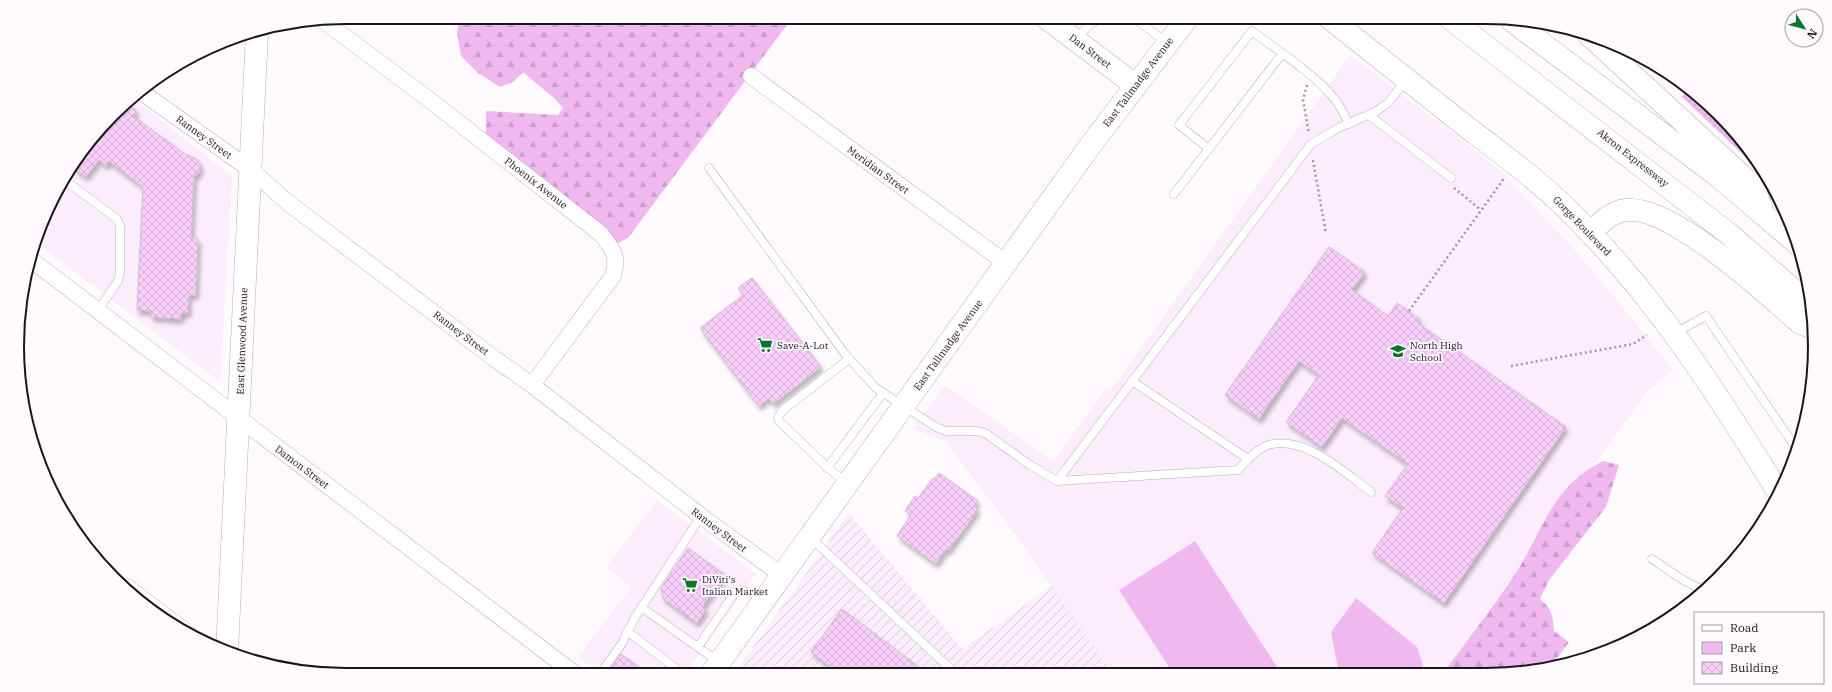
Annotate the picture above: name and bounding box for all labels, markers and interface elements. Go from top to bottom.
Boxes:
north arrow [1784,8,1824,48]
text: N [1804,26,1820,42]
street label: Dan Street [1066,31,1114,71]
street label: East Tallmadge Avenue [1100,34,1176,130]
street label: Ranney Street [173,112,235,162]
street label: Akron Expressway [1595,126,1672,190]
street label: Meridian Street [845,143,912,197]
street label: Phoenix Avenue [502,154,570,212]
street label: Gorge Boulevard [1550,193,1614,259]
street label: East Glenwood Avenue [234,287,250,395]
street label: East Tallmadge Avenue [911,297,985,393]
street label: Ranney Street [431,308,492,358]
supermarket icon: Save-A-Lot [756,336,774,354]
place label: Save-A-Lot [777,339,829,352]
place label: North High School [1410,339,1463,364]
school or university icon: North High School [1389,342,1407,360]
street label: Damon Street [272,442,332,492]
street label: Ranney Street [689,505,750,555]
place label: DiViti's Italian Market [702,573,768,598]
supermarket icon: DiViti's Italian Market [681,576,699,594]
legend [1694,612,1824,684]
text: Road [1730,620,1759,635]
text: Park [1730,640,1756,655]
text: Building [1730,660,1778,675]

